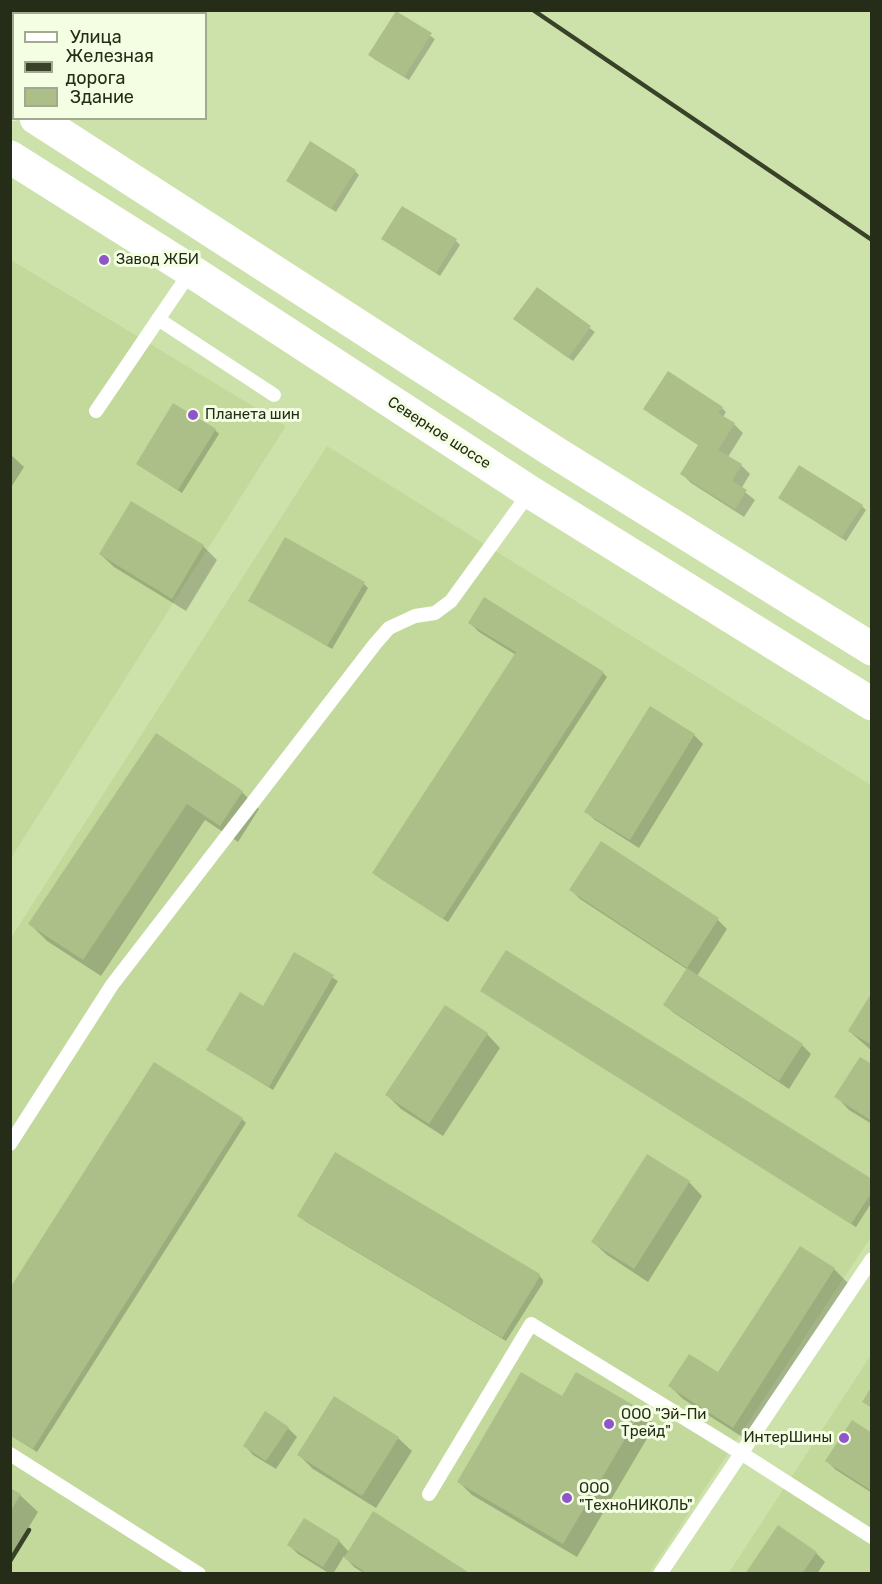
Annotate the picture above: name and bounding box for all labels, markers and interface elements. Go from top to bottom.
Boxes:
legend [12,12,207,120]
text: Улица [70,26,122,48]
text: Железная дорога [65,45,154,89]
text: Здание [70,86,134,108]
place label: Завод ЖБИ [116,251,199,269]
marker: Завод ЖБИ [97,253,111,267]
street label: Северное шоссе [384,393,494,473]
place label: Планета шин [205,406,300,424]
marker: Планета шин [186,408,200,422]
place label: ООО "Эй-Пи Трейд" [621,1406,706,1441]
marker: ООО "Эй-Пи Трейд" [602,1417,616,1431]
place label: ИнтерШины [743,1429,832,1447]
marker: ИнтерШины [837,1431,851,1445]
place label: ООО "ТехноНИКОЛЬ" [579,1480,693,1515]
marker: ООО "ТехноНИКОЛЬ" [560,1491,574,1505]

